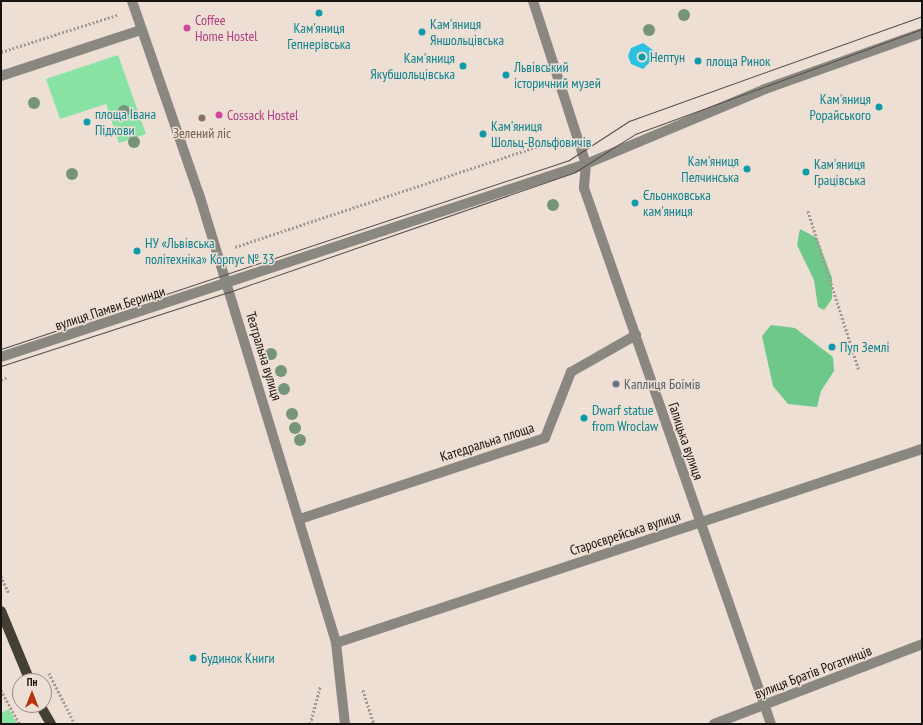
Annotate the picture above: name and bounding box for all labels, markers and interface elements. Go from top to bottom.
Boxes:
marker: Кам'яниця Гепнерівська [314,8,324,18]
place label: Coffee Home Hostel [195,12,257,44]
place label: Кам'яниця Яншольцівська [430,16,504,48]
place label: Кам'яниця Гепнерівська [287,20,351,52]
marker: Coffee Home Hostel [182,23,192,33]
marker: Кам'яниця Яншольцівська [417,27,427,37]
place label: Нептун [650,49,685,65]
place label: Кам'яниця Якубшольцівська [370,50,455,82]
marker: Нептун [637,52,647,62]
place label: площа Ринок [706,53,771,69]
marker: площа Ринок [693,56,703,66]
place label: Львівський історичний музей [514,59,601,92]
marker: Кам'яниця Якубшольцівська [458,61,468,71]
marker: Львівський історичний музей [501,70,511,80]
place label: Кам'яниця Рорайського [810,91,871,124]
marker: Кам'яниця Рорайського [874,102,884,112]
place label: площа Івана Підкови [95,106,156,138]
place label: Cossack Hostel [227,107,299,123]
marker: Cossack Hostel [214,110,224,120]
marker: Зелений ліс [197,113,207,123]
marker: площа Івана Підкови [82,117,92,127]
place label: Кам'яниця Шольц-Вольфовичів [491,118,591,150]
place label: Зелений ліс [173,125,231,141]
marker: Кам'яниця Шольц-Вольфовичів [478,129,488,139]
place label: Кам'яниця Пелчинська [681,153,739,186]
place label: Кам'яниця Грацівська [814,156,866,188]
marker: Кам'яниця Пелчинська [742,164,752,174]
marker: Кам'яниця Грацівська [801,167,811,177]
place label: Єльонковська кам'яниця [643,187,711,220]
marker: Єльонковська кам'яниця [630,198,640,208]
place label: НУ «Львівська політехніка» Корпус № 33 [145,235,275,268]
marker: НУ «Львівська політехніка» Корпус № 33 [132,246,142,256]
street label: вулиця Памви Беринди [53,282,167,334]
street label: Театральна вулиця [242,309,286,403]
place label: Пуп Землі [840,339,890,355]
marker: Пуп Землі [827,342,837,352]
place label: Каплиця Боїмів [624,376,700,392]
marker: Каплиця Боїмів [611,379,621,389]
street label: Галицька вулиця [665,400,707,482]
place label: Dwarf statue from Wroclaw [592,402,658,434]
marker: Dwarf statue from Wroclaw [579,413,589,423]
street label: Катедральна площа [438,419,536,465]
street label: Староєврейська вулиця [568,507,682,559]
street label: вулиця Братів Рогатинців [752,642,874,702]
place label: Будинок Книги [201,650,275,666]
marker: Будинок Книги [188,653,198,663]
north arrow [12,673,52,713]
text: Пн [27,675,37,689]

